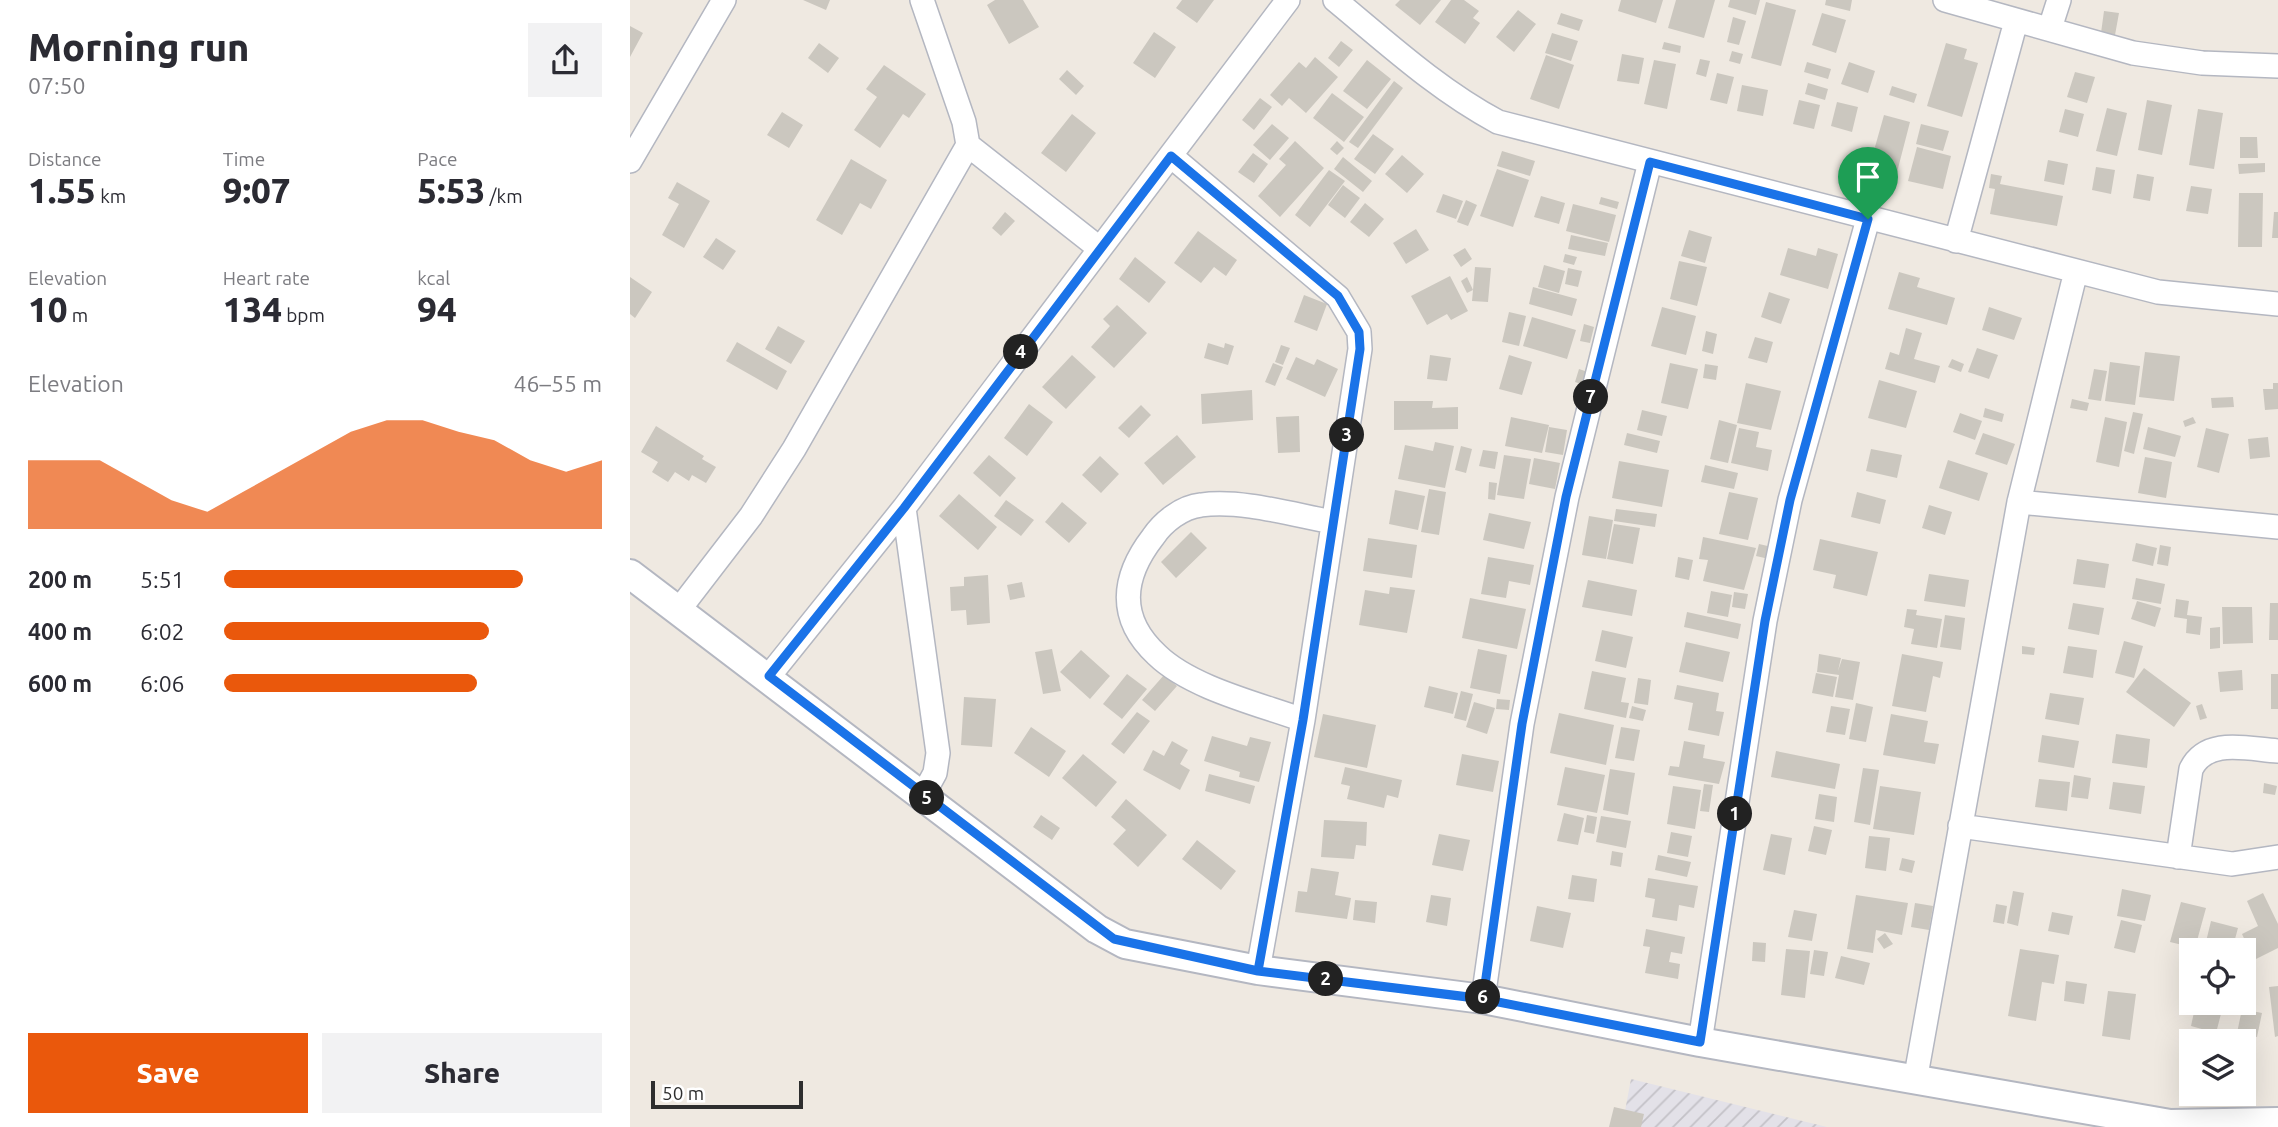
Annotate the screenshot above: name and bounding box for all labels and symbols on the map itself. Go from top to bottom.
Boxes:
pin [1838,147,1898,219]
pin: 4 [1004,334,1038,370]
pin: 7 [1574,380,1608,414]
pin: 3 [1330,418,1364,452]
pin: 5 [910,780,944,816]
pin: 1 [1718,796,1752,832]
pin: 2 [1308,962,1344,996]
pin: 6 [1466,979,1500,1014]
scale bar [651,1078,803,1110]

